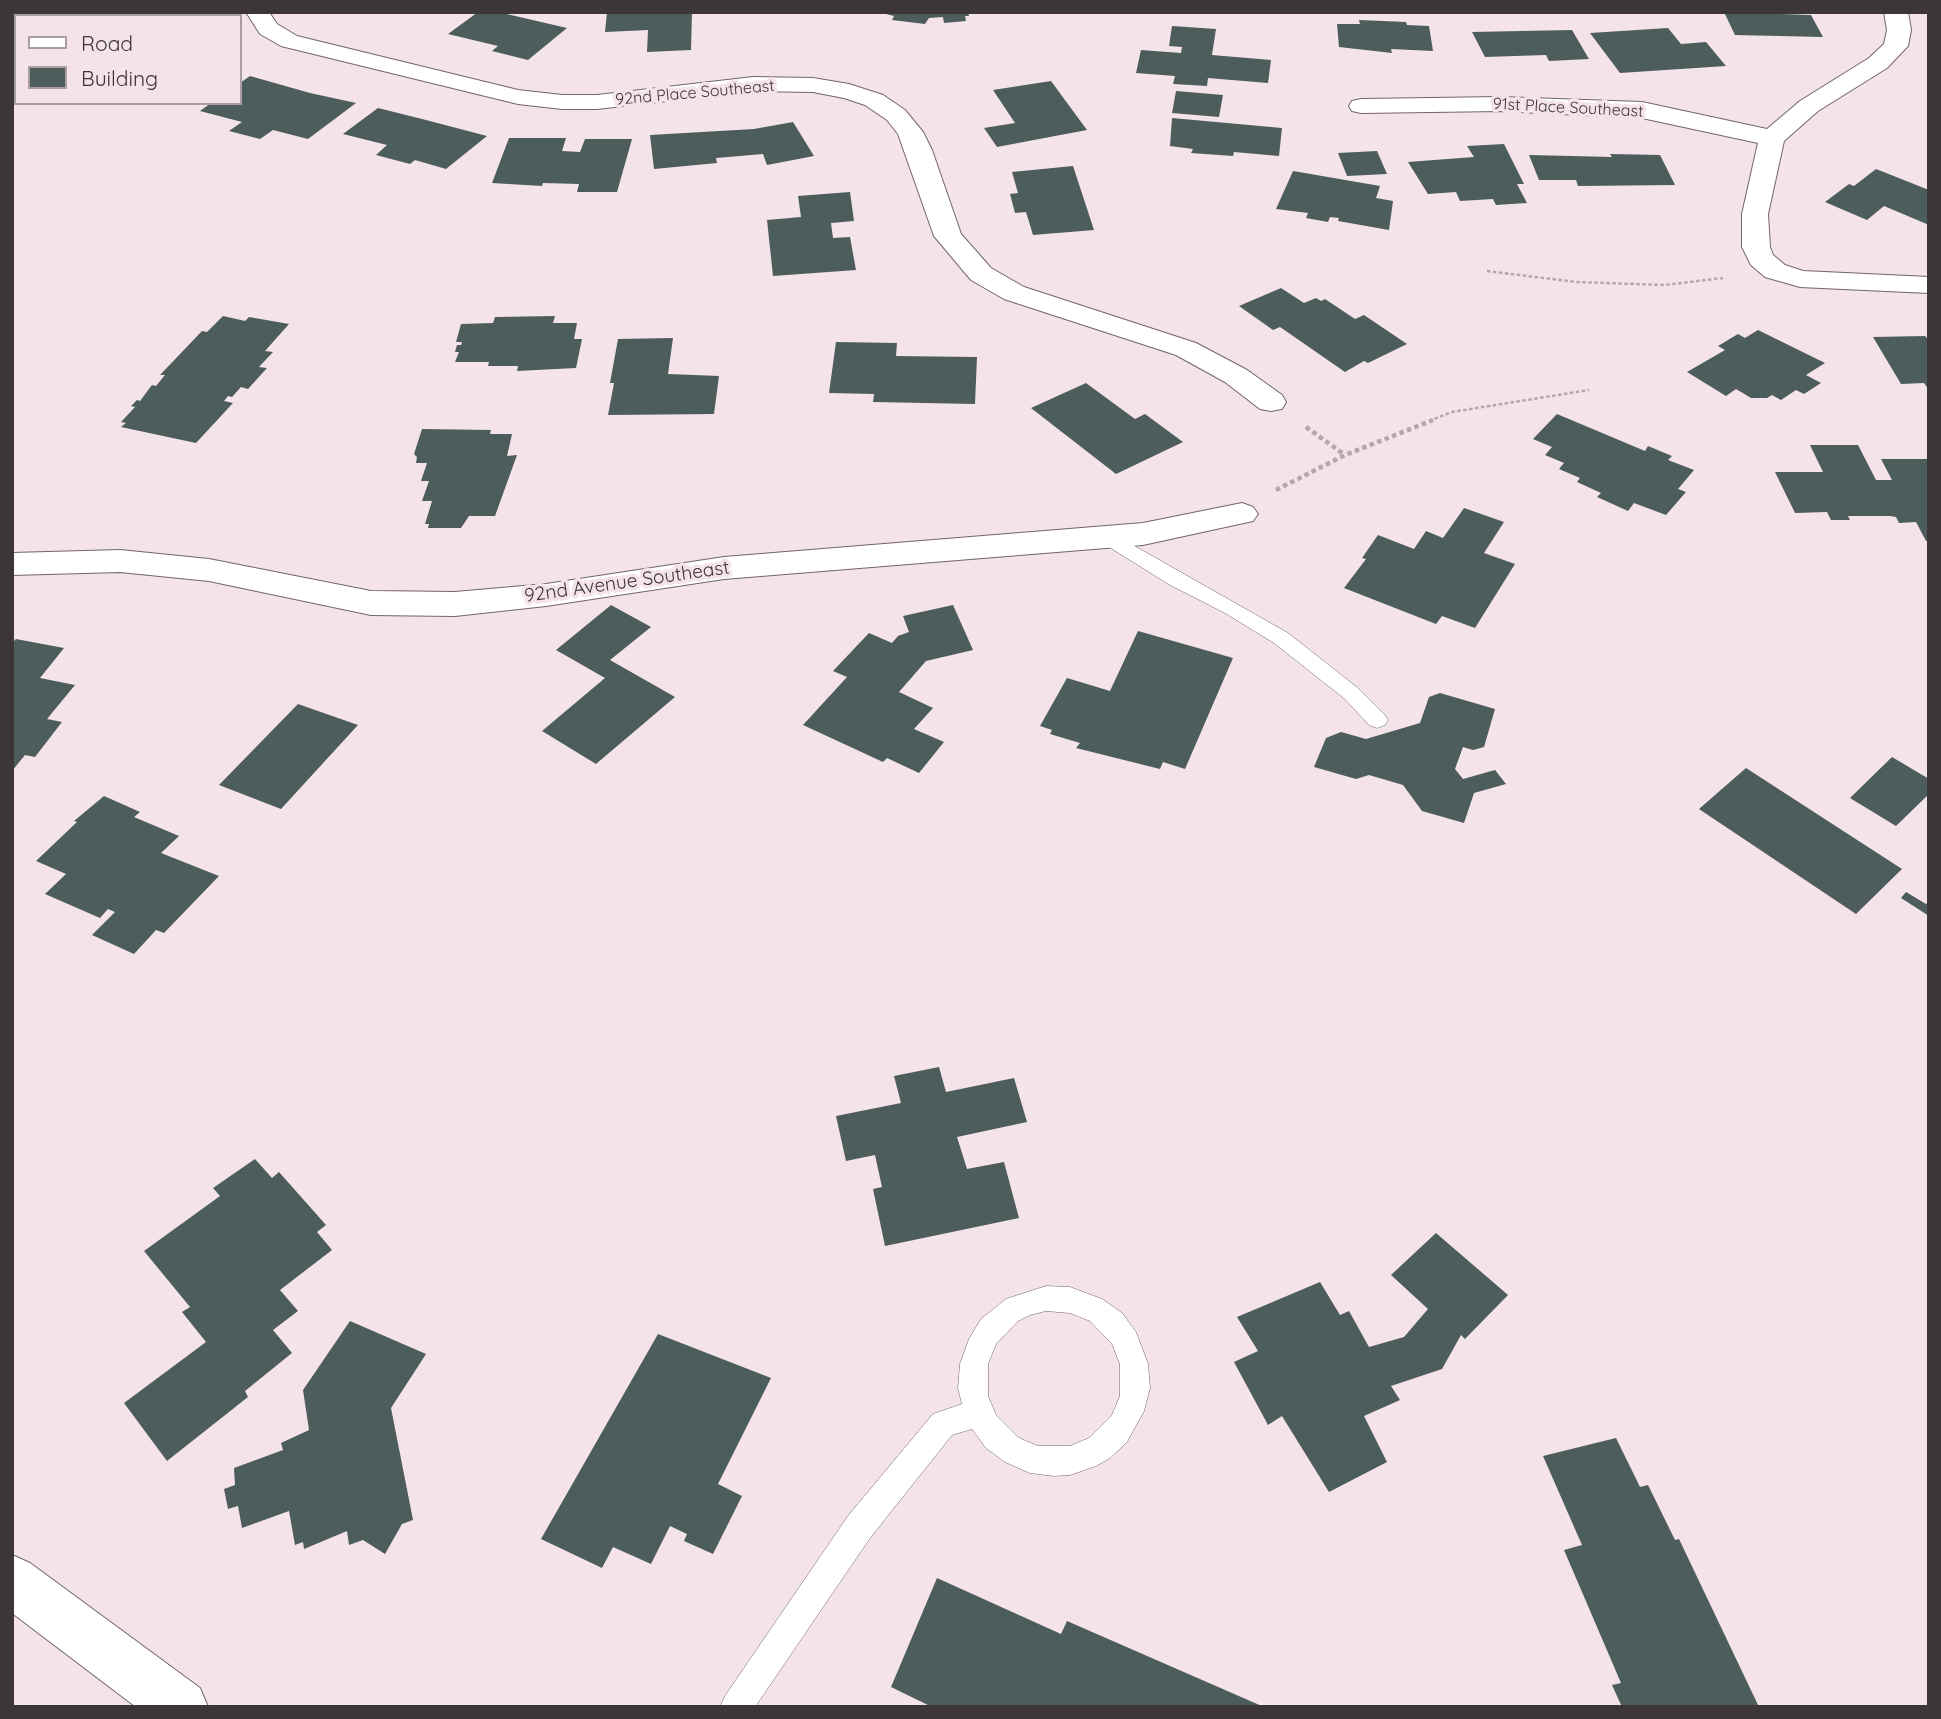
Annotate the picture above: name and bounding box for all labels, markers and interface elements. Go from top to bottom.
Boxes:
legend [14,14,242,105]
text: Road [81,30,133,56]
text: Building [81,65,158,91]
street label: 92nd Place Southeast [615,76,775,110]
street label: 91st Place Southeast [1492,94,1644,122]
street label: 92nd Avenue Southeast [523,556,731,608]

